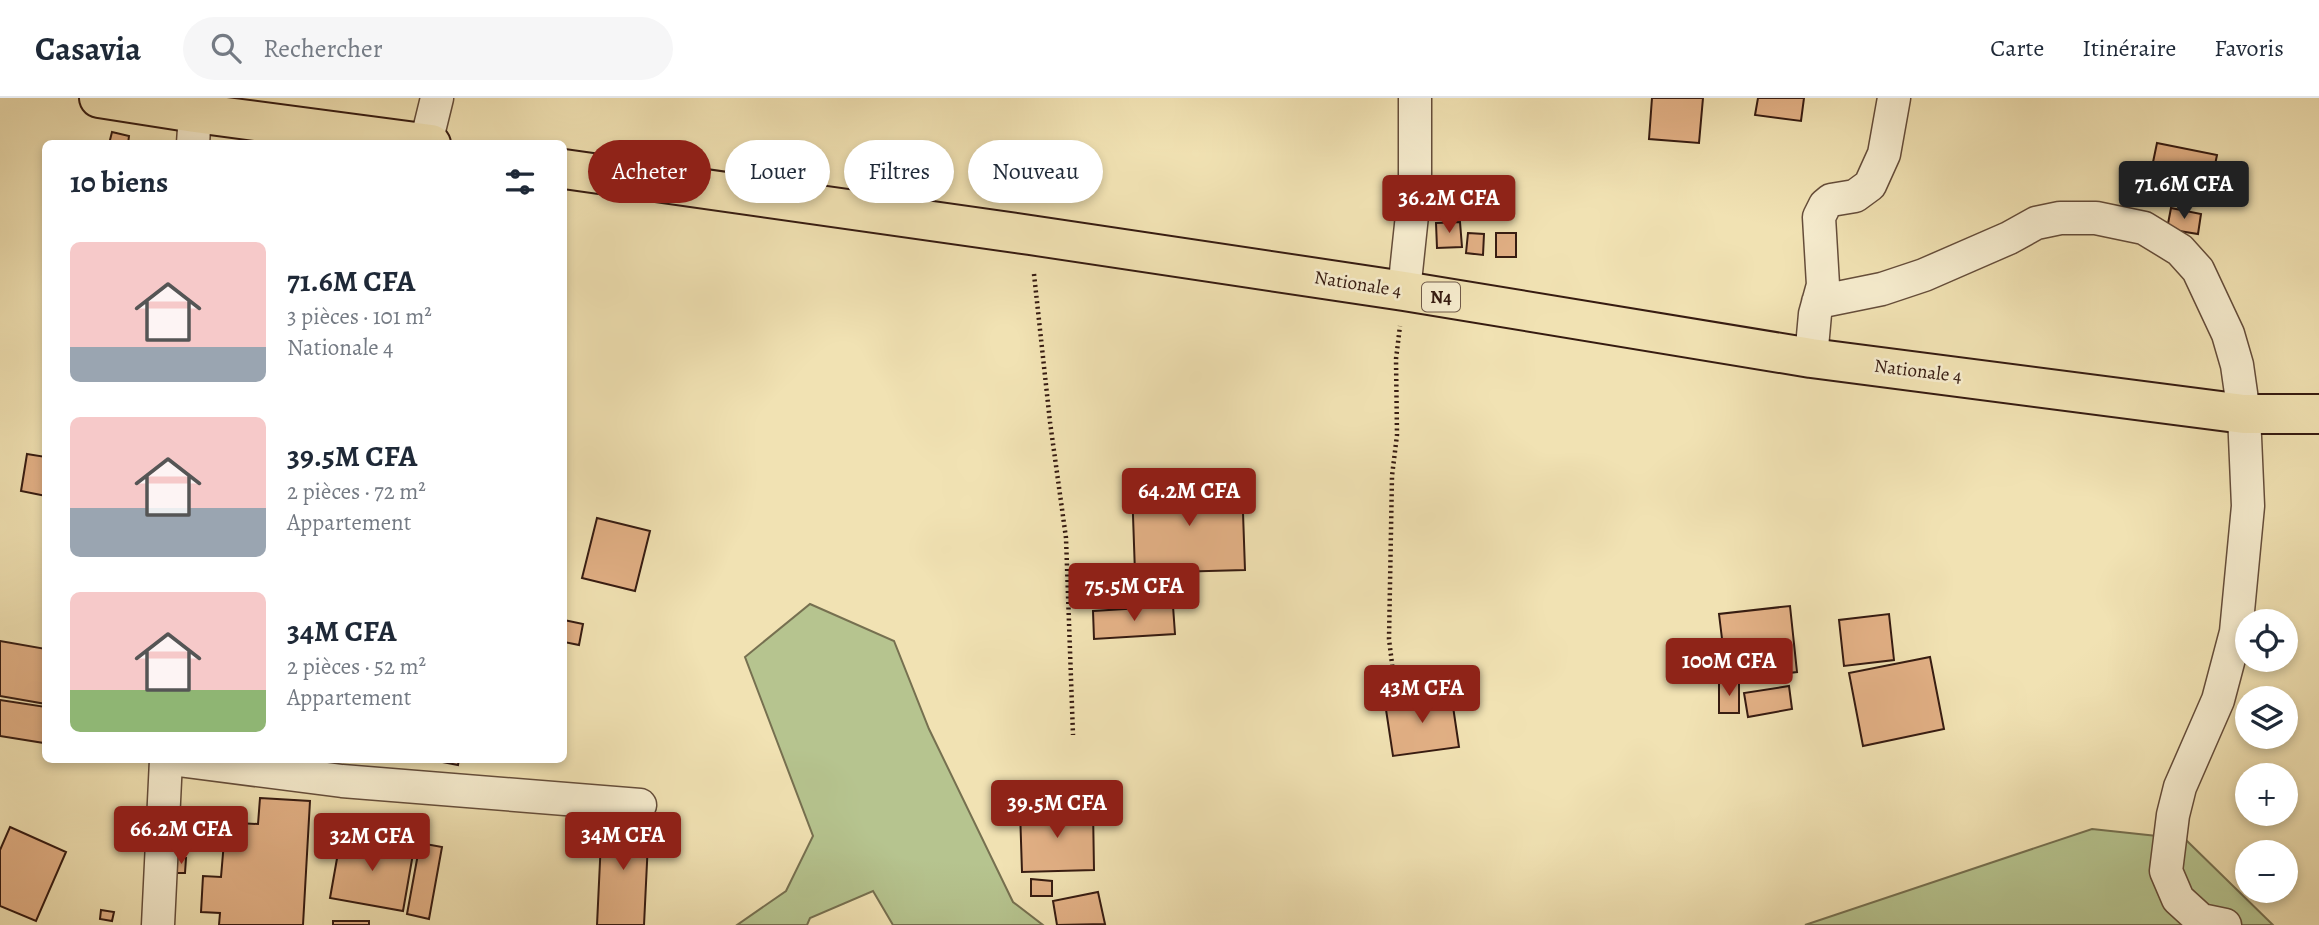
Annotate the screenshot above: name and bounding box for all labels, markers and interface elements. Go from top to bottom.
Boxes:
search box [183,17,673,80]
text: Casavia [35,26,141,71]
icon: search [207,29,245,67]
text: Rechercher [263,31,383,66]
text: Carte [1990,32,2044,64]
text: Itinéraire [2082,32,2176,64]
text: Favoris [2214,32,2284,64]
chip: Acheter [588,140,711,203]
chip: Louer [725,140,830,203]
chip: Filtres [844,140,954,203]
chip: Nouveau [968,140,1103,203]
text: 10 biens [70,162,168,202]
pin: 71.6M CFA [2104,162,2264,221]
icon: filters [501,163,539,201]
text: 71.6M CFA [2135,168,2233,199]
pin: 36.2M CFA [1369,176,1529,235]
text: 36.2M CFA [1398,182,1500,213]
text: 71.6M CFA [287,261,415,301]
street label: Nationale 4 [1313,264,1404,304]
icon: home [126,270,210,354]
road number: N4 [1422,282,1460,312]
text: 3 pièces · 101 m² [287,301,432,332]
text: Nationale 4 [287,332,394,363]
street label: Nationale 4 [1873,353,1964,389]
text: 39.5M CFA [287,436,417,476]
icon: home [126,445,210,529]
pin: 64.2M CFA [1109,468,1269,528]
text: 64.2M CFA [1138,475,1240,506]
text: 2 pièces · 72 m² [287,476,426,507]
text: Appartement [287,507,411,538]
pin: 75.5M CFA [1054,564,1214,623]
text: 75.5M CFA [1084,570,1184,601]
map controls [2235,609,2298,903]
button: locate [2235,609,2298,672]
text: 34M CFA [287,611,397,651]
icon: home [126,620,210,704]
pin: 100M CFA [1657,638,1801,698]
text: 100M CFA [1682,645,1776,676]
text: 2 pièces · 52 m² [287,651,426,682]
pin: 43M CFA [1357,666,1487,725]
text: 43M CFA [1380,672,1464,703]
text: Appartement [287,682,411,713]
button: layers [2235,686,2298,749]
button: + [2235,763,2298,826]
pin: 39.5M CFA [977,780,1137,840]
text: 39.5M CFA [1007,787,1107,818]
pin: 66.2M CFA [101,806,261,866]
pin: 34M CFA [558,812,688,872]
text: 66.2M CFA [130,813,232,844]
pin: 32M CFA [307,814,437,873]
text: 34M CFA [581,819,665,850]
text: 32M CFA [330,820,414,851]
button: − [2235,840,2298,903]

